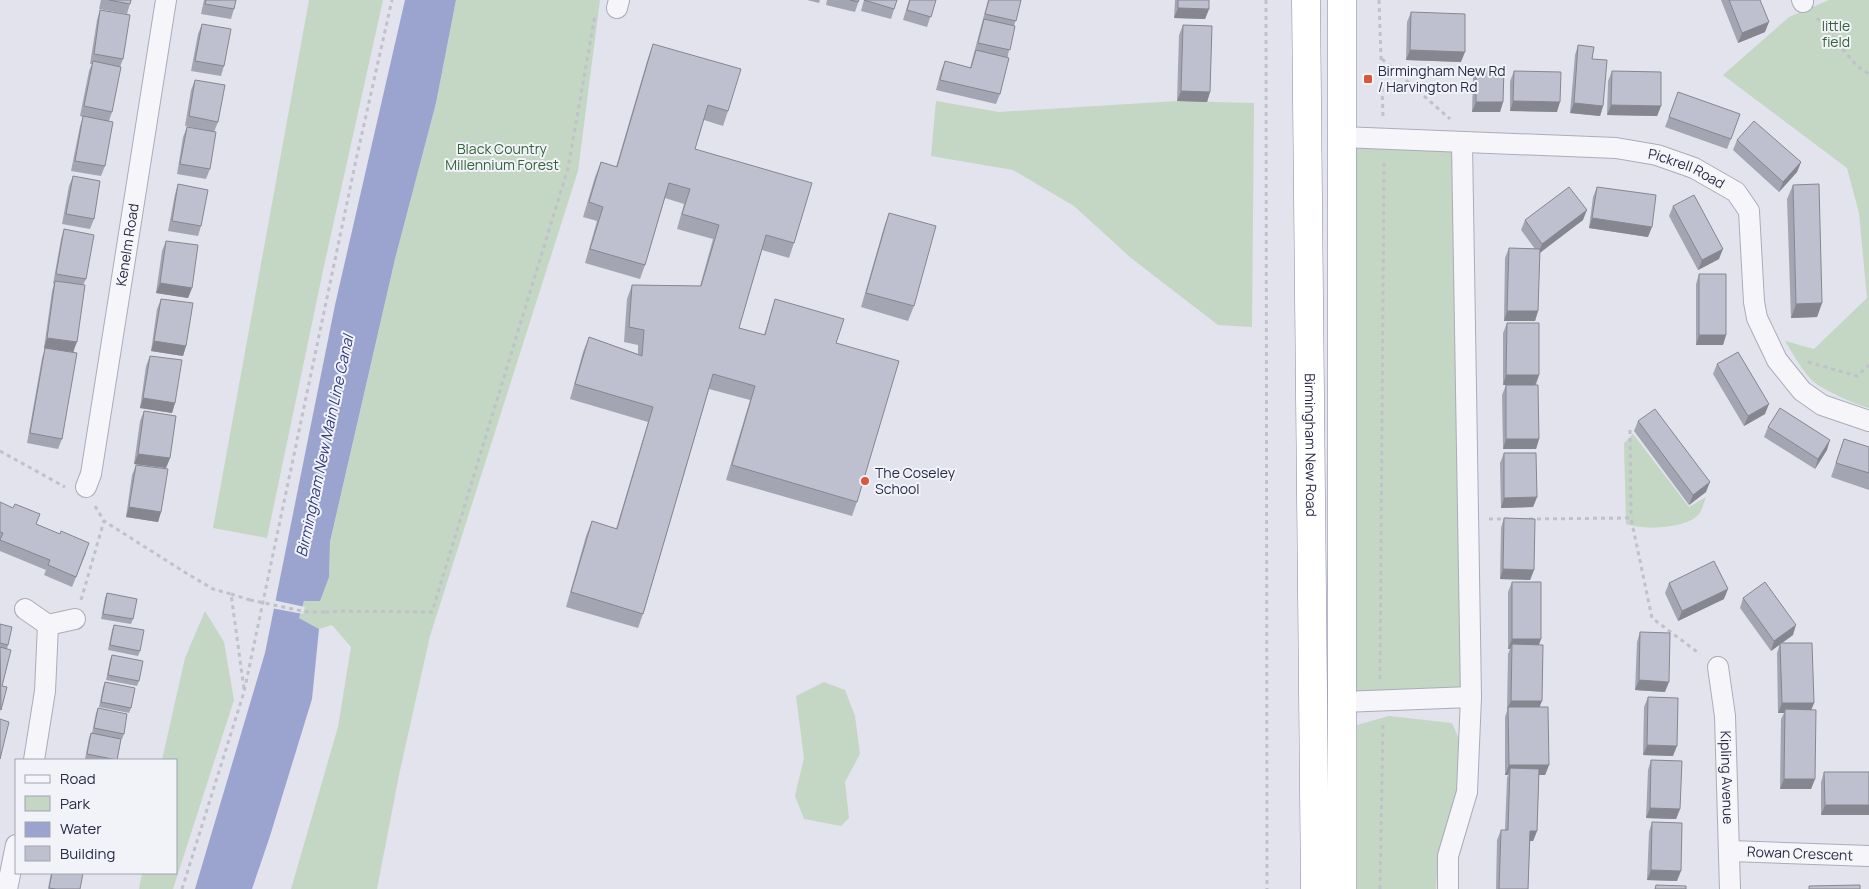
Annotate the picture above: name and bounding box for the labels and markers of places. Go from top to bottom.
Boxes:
place label: Birmingham New Rd / Harvington Rd [1378,61,1506,96]
marker: Birmingham New Rd / Harvington Rd [1362,73,1374,85]
place label: The Coseley School [875,463,956,498]
marker: The Coseley School [859,475,871,487]

